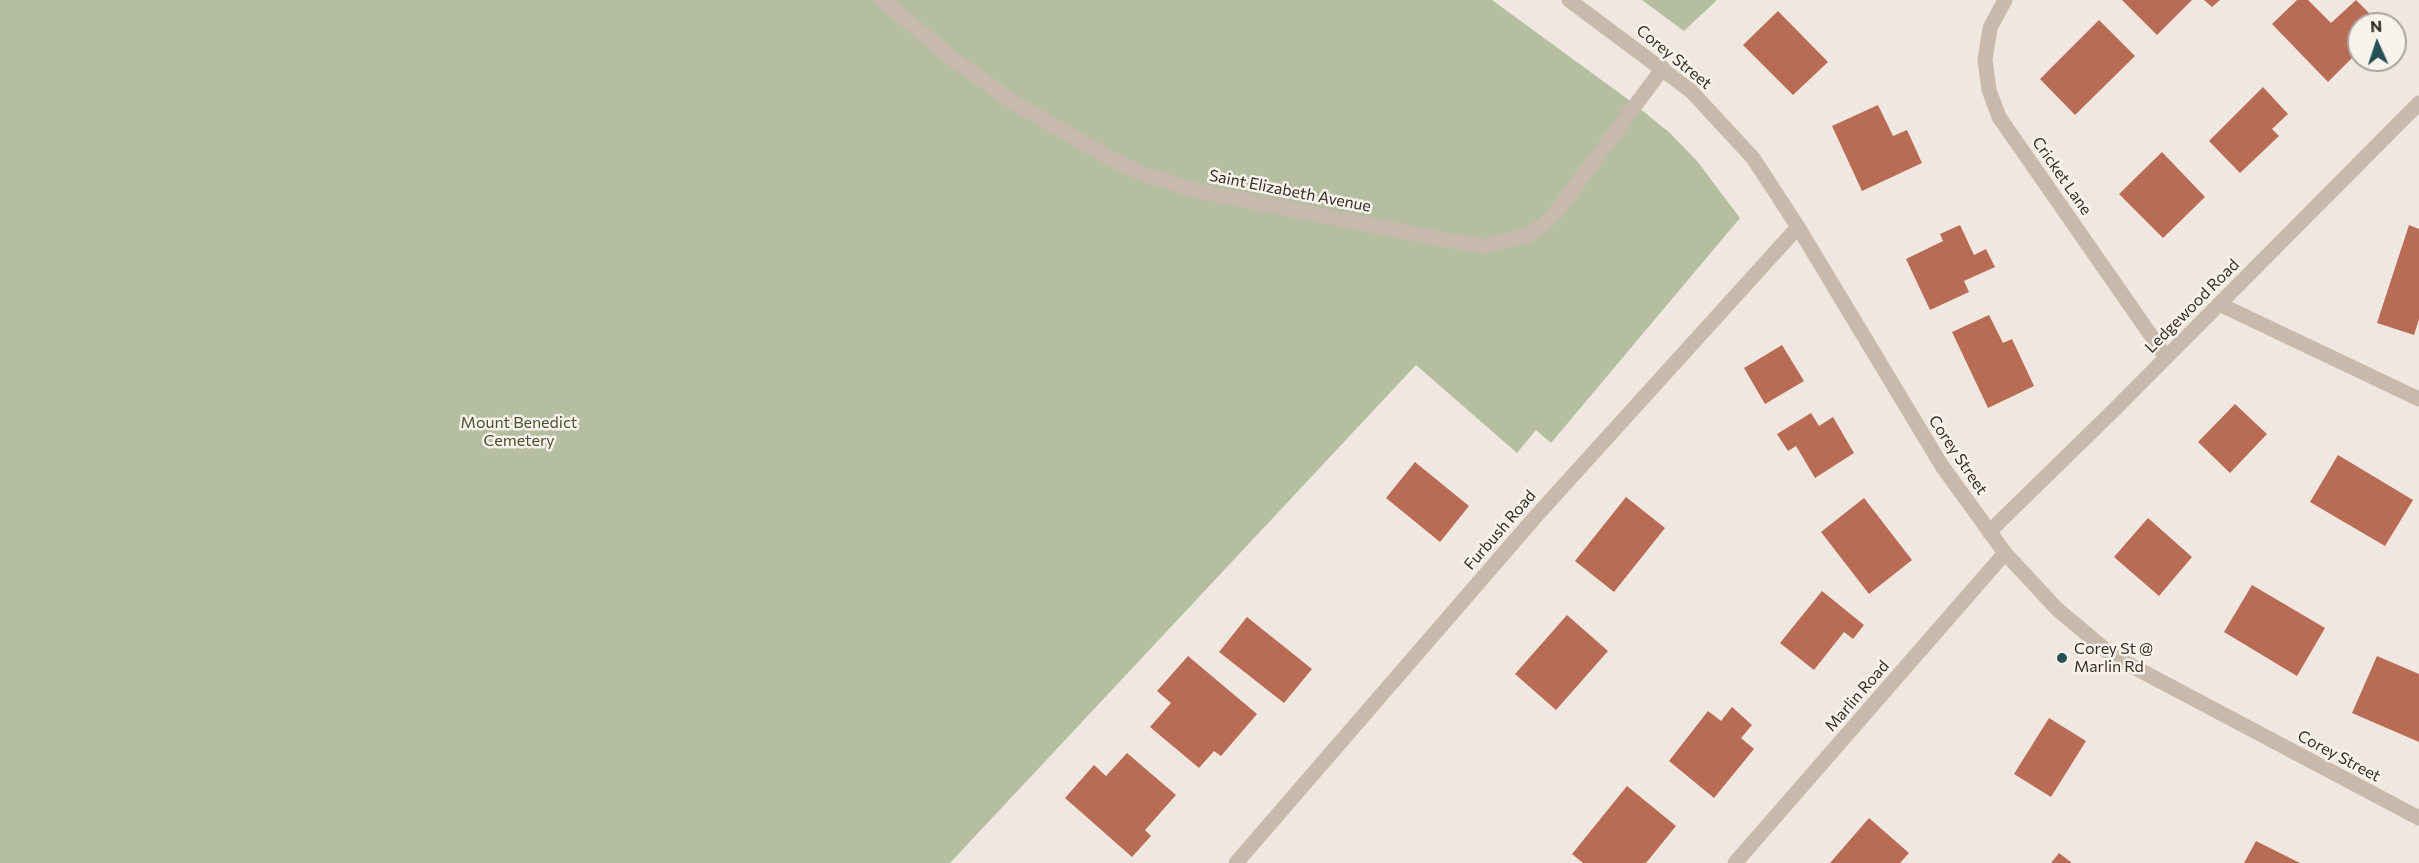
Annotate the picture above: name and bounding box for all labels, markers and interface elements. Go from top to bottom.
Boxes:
north arrow [2347,12,2407,72]
text: N [2370,16,2383,35]
street label: Corey Street [1632,21,1716,93]
street label: Cricket Lane [2028,133,2096,219]
street label: Saint Elizabeth Avenue [1207,166,1373,216]
street label: Ledgewood Road [2141,255,2243,357]
street label: Corey Street [1924,412,1992,498]
park label: Mount Benedict Cemetery [461,413,577,451]
street label: Furbush Road [1460,486,1540,574]
place label: Corey St @ Marlin Rd [2074,639,2153,677]
marker: Corey St @ Marlin Rd [2055,651,2069,665]
street label: Marlin Road [1821,657,1893,735]
street label: Corey Street [2294,726,2384,786]

